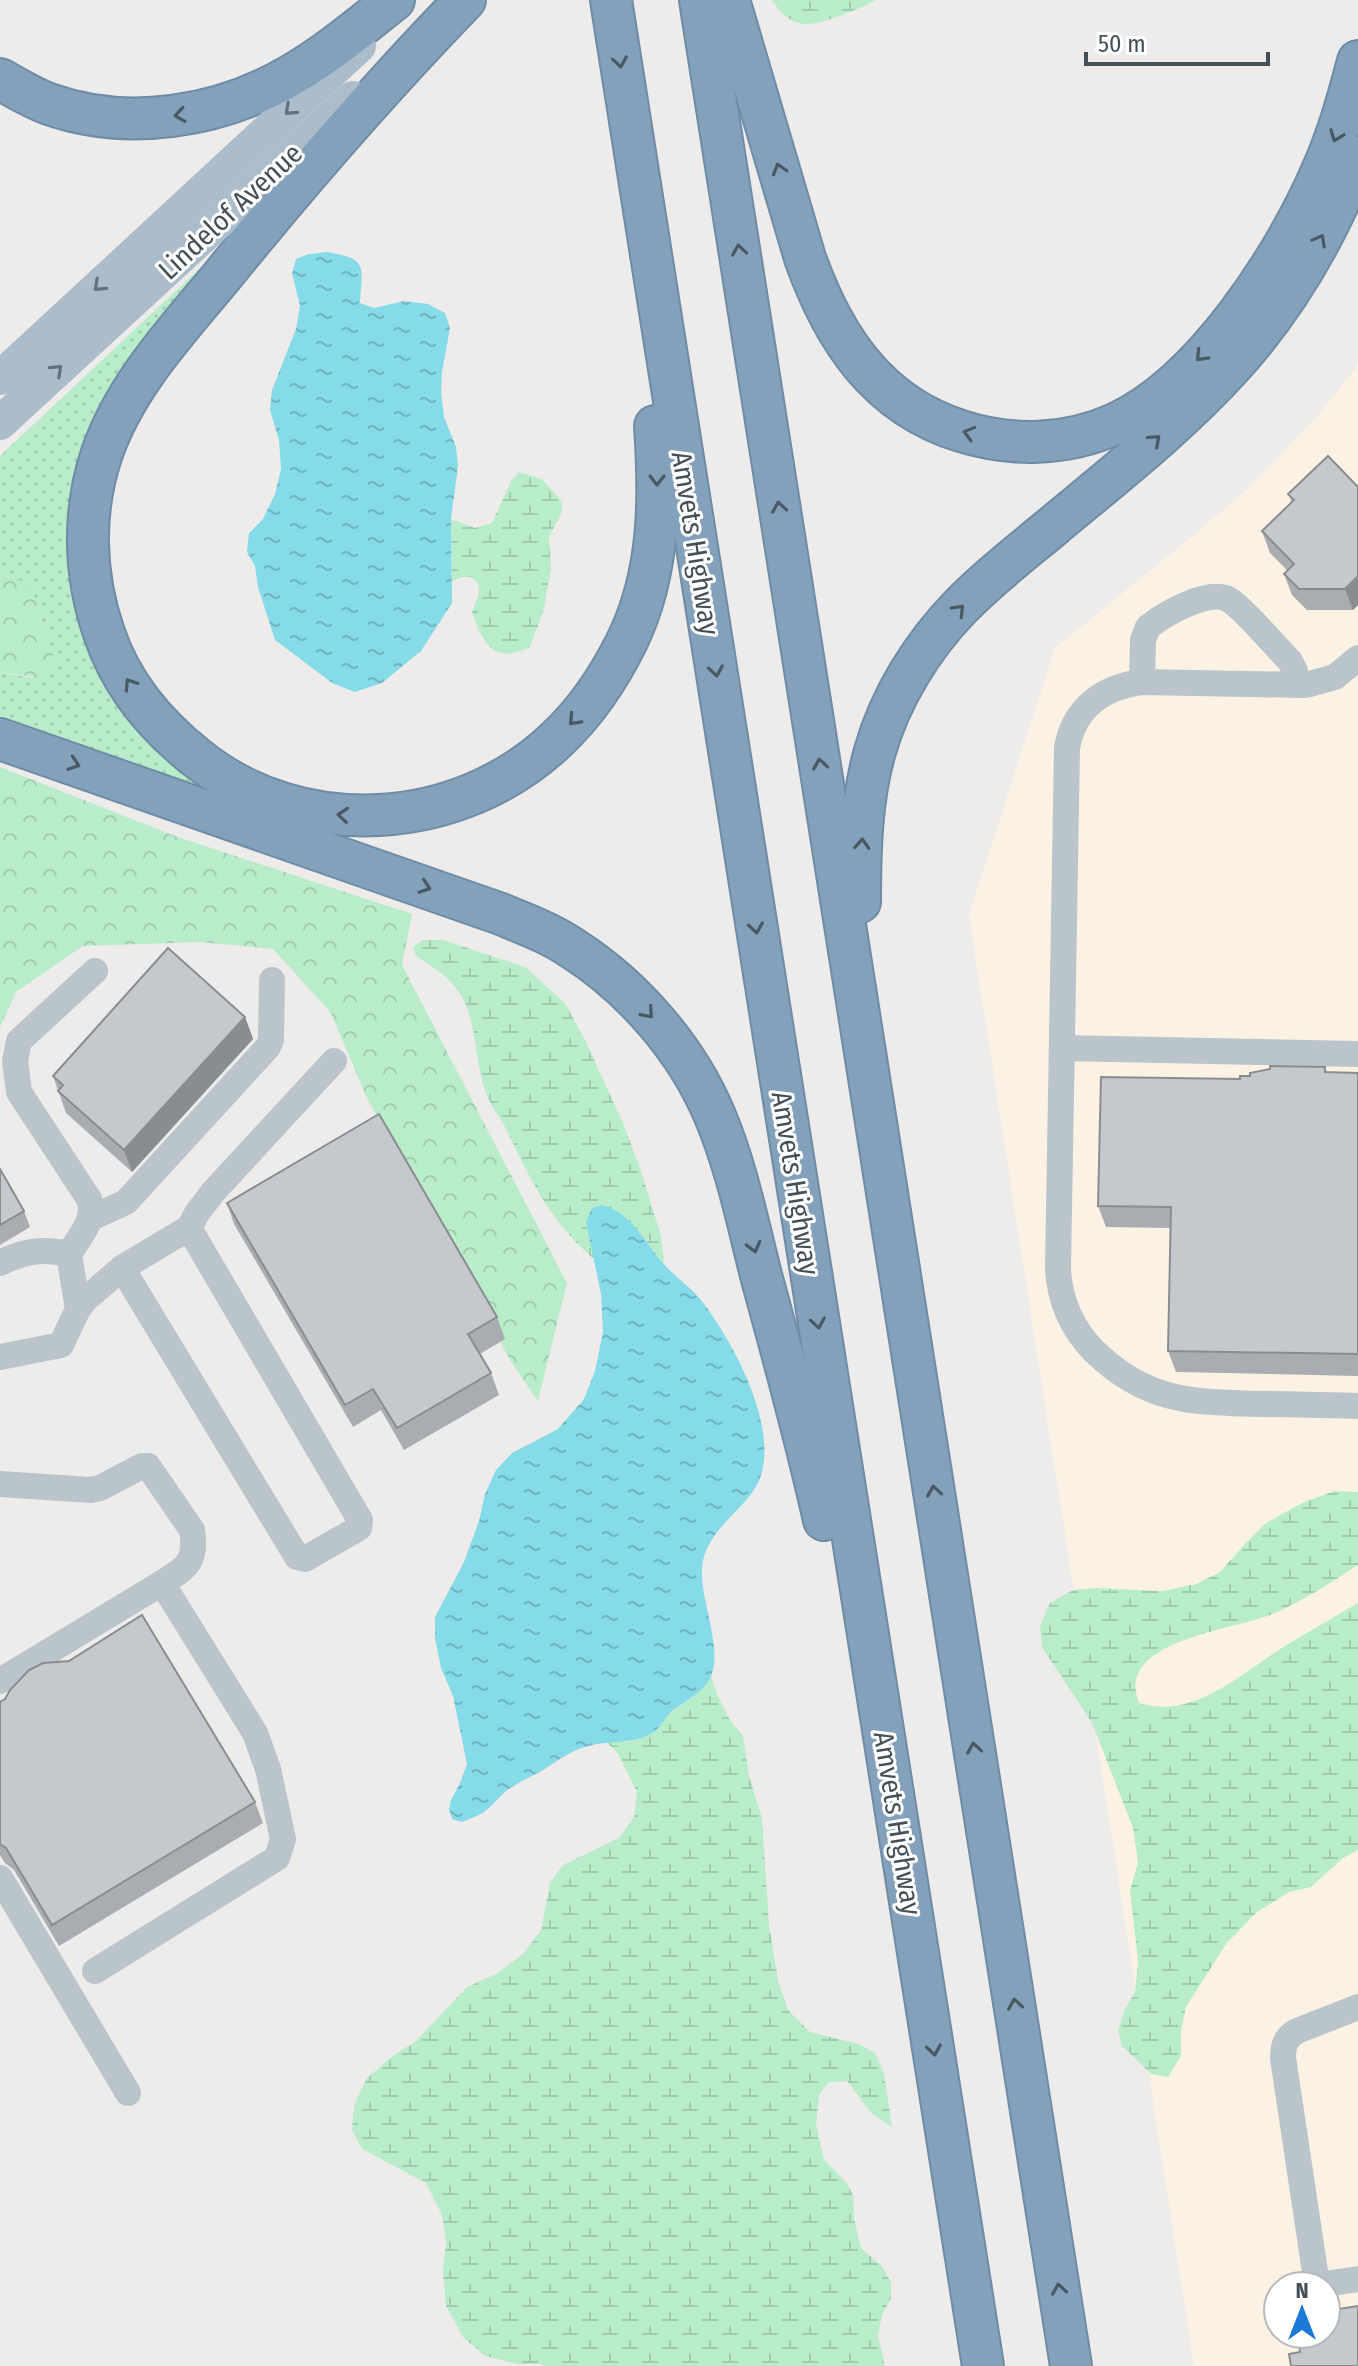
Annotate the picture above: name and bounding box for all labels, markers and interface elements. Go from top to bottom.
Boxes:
scale bar [1086,16,1268,66]
text: 50 m [1098,30,1146,58]
one-way arrow [611,55,628,69]
one-way arrow [285,100,300,114]
one-way arrow [173,105,187,122]
one-way arrow [1329,128,1346,142]
street label: Lindelof Avenue [152,136,309,286]
one-way arrow [772,162,788,176]
one-way arrow [1310,234,1325,249]
one-way arrow [731,243,748,257]
one-way arrow [94,277,109,291]
one-way arrow [1196,347,1210,361]
one-way arrow [48,366,63,380]
one-way arrow [962,426,976,442]
one-way arrow [1146,434,1160,449]
street label: Amvets Highway [665,449,726,638]
one-way arrow [648,474,666,487]
one-way arrow [771,500,788,514]
one-way arrow [949,605,964,619]
one-way arrow [706,664,723,678]
one-way arrow [124,678,139,693]
one-way arrow [570,710,584,725]
one-way arrow [66,755,80,771]
one-way arrow [812,757,829,771]
one-way arrow [336,806,349,823]
one-way arrow [853,837,870,850]
one-way arrow [417,878,431,894]
one-way arrow [747,921,764,935]
one-way arrow [638,1004,652,1019]
street label: Amvets Highway [765,1089,826,1278]
one-way arrow [744,1239,761,1253]
one-way arrow [808,1316,825,1330]
one-way arrow [926,1484,943,1498]
street label: Amvets Highway [867,1729,928,1918]
one-way arrow [966,1741,983,1754]
one-way arrow [1007,1998,1024,2011]
one-way arrow [924,2043,941,2057]
north arrow [1262,2270,1342,2350]
text: N [1295,2277,1309,2304]
one-way arrow [1052,2282,1069,2296]

